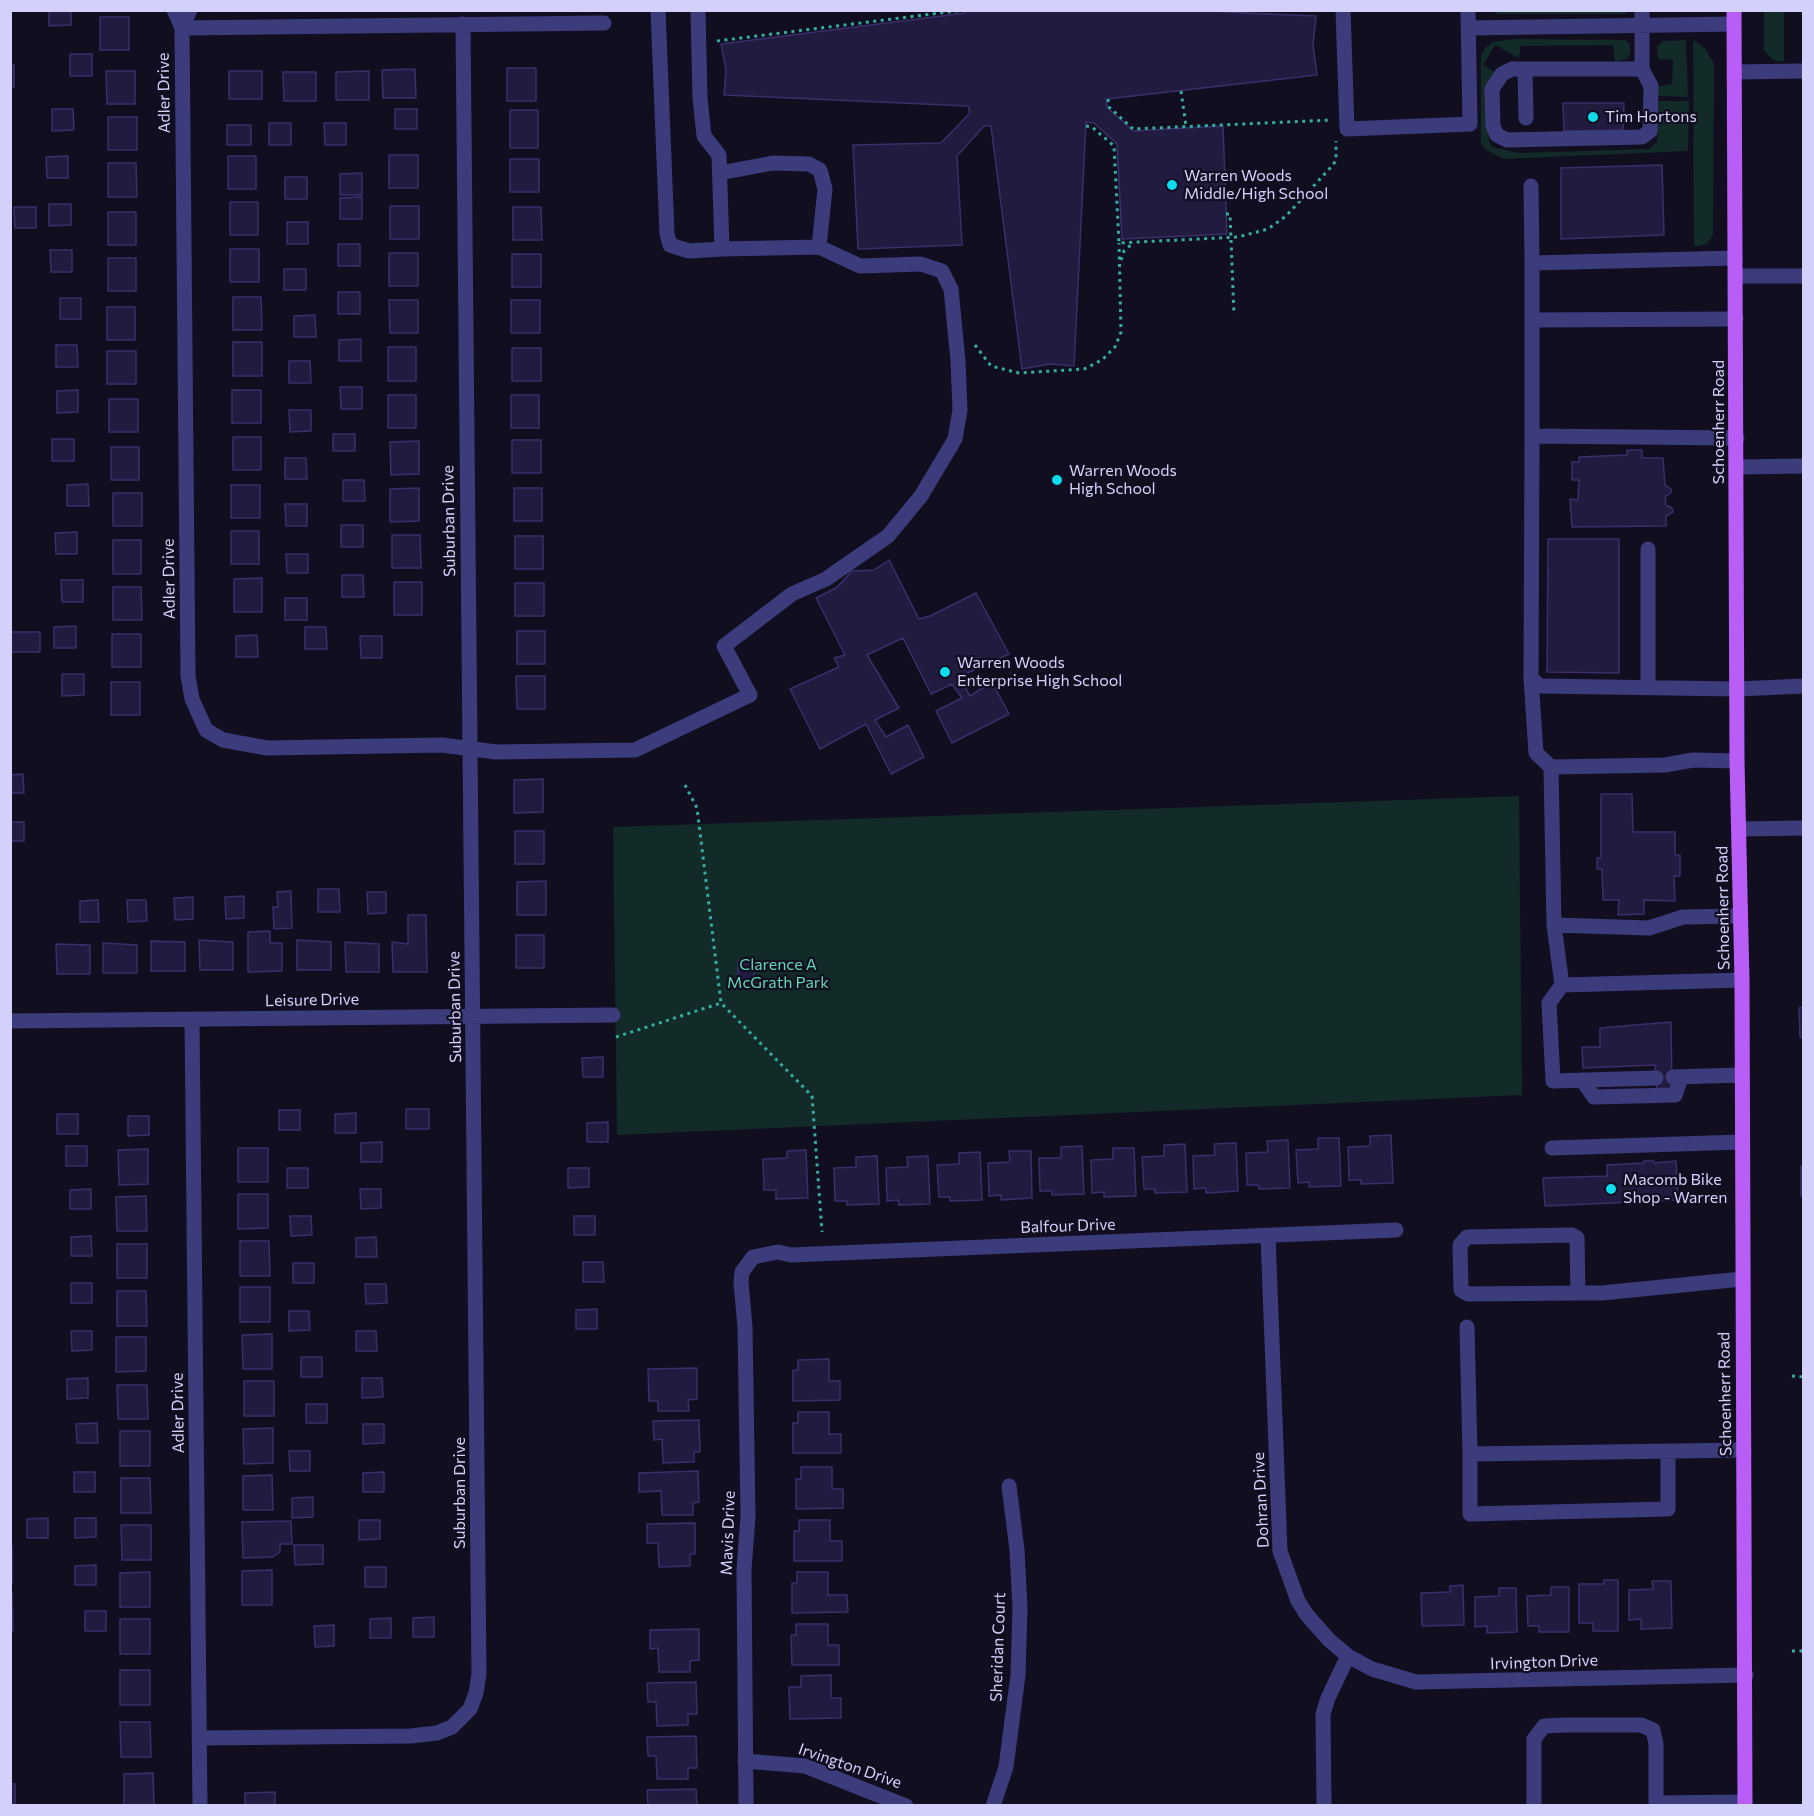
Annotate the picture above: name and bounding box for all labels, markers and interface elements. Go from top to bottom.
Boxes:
street label: Adler Drive [154,53,174,133]
place label: Tim Hortons [1605,107,1697,127]
marker: Tim Hortons [1586,110,1600,124]
place label: Warren Woods Middle/High School [1184,166,1328,204]
marker: Warren Woods Middle/High School [1165,178,1179,192]
street label: Schoenherr Road [1709,360,1729,484]
place label: Warren Woods High School [1069,461,1177,499]
street label: Suburban Drive [438,465,460,577]
marker: Warren Woods High School [1050,473,1064,487]
street label: Adler Drive [159,539,179,619]
place label: Warren Woods Enterprise High School [957,653,1122,691]
marker: Warren Woods Enterprise High School [938,665,952,679]
street label: Schoenherr Road [1712,846,1734,970]
street label: Suburban Drive [444,951,466,1063]
park label: Clarence A McGrath Park [727,955,829,993]
street label: Leisure Drive [265,990,359,1010]
place label: Macomb Bike Shop - Warren [1623,1170,1727,1208]
marker: Macomb Bike Shop - Warren [1604,1182,1618,1196]
street label: Balfour Drive [1020,1215,1116,1237]
street label: Schoenherr Road [1714,1332,1736,1456]
street label: Adler Drive [168,1373,188,1453]
street label: Suburban Drive [450,1437,470,1549]
street label: Dohran Drive [1249,1452,1273,1548]
street label: Mavis Drive [717,1490,739,1576]
street label: Sheridan Court [986,1592,1010,1702]
street label: Irvington Drive [1490,1651,1598,1673]
street label: Irvington Drive [796,1739,904,1793]

